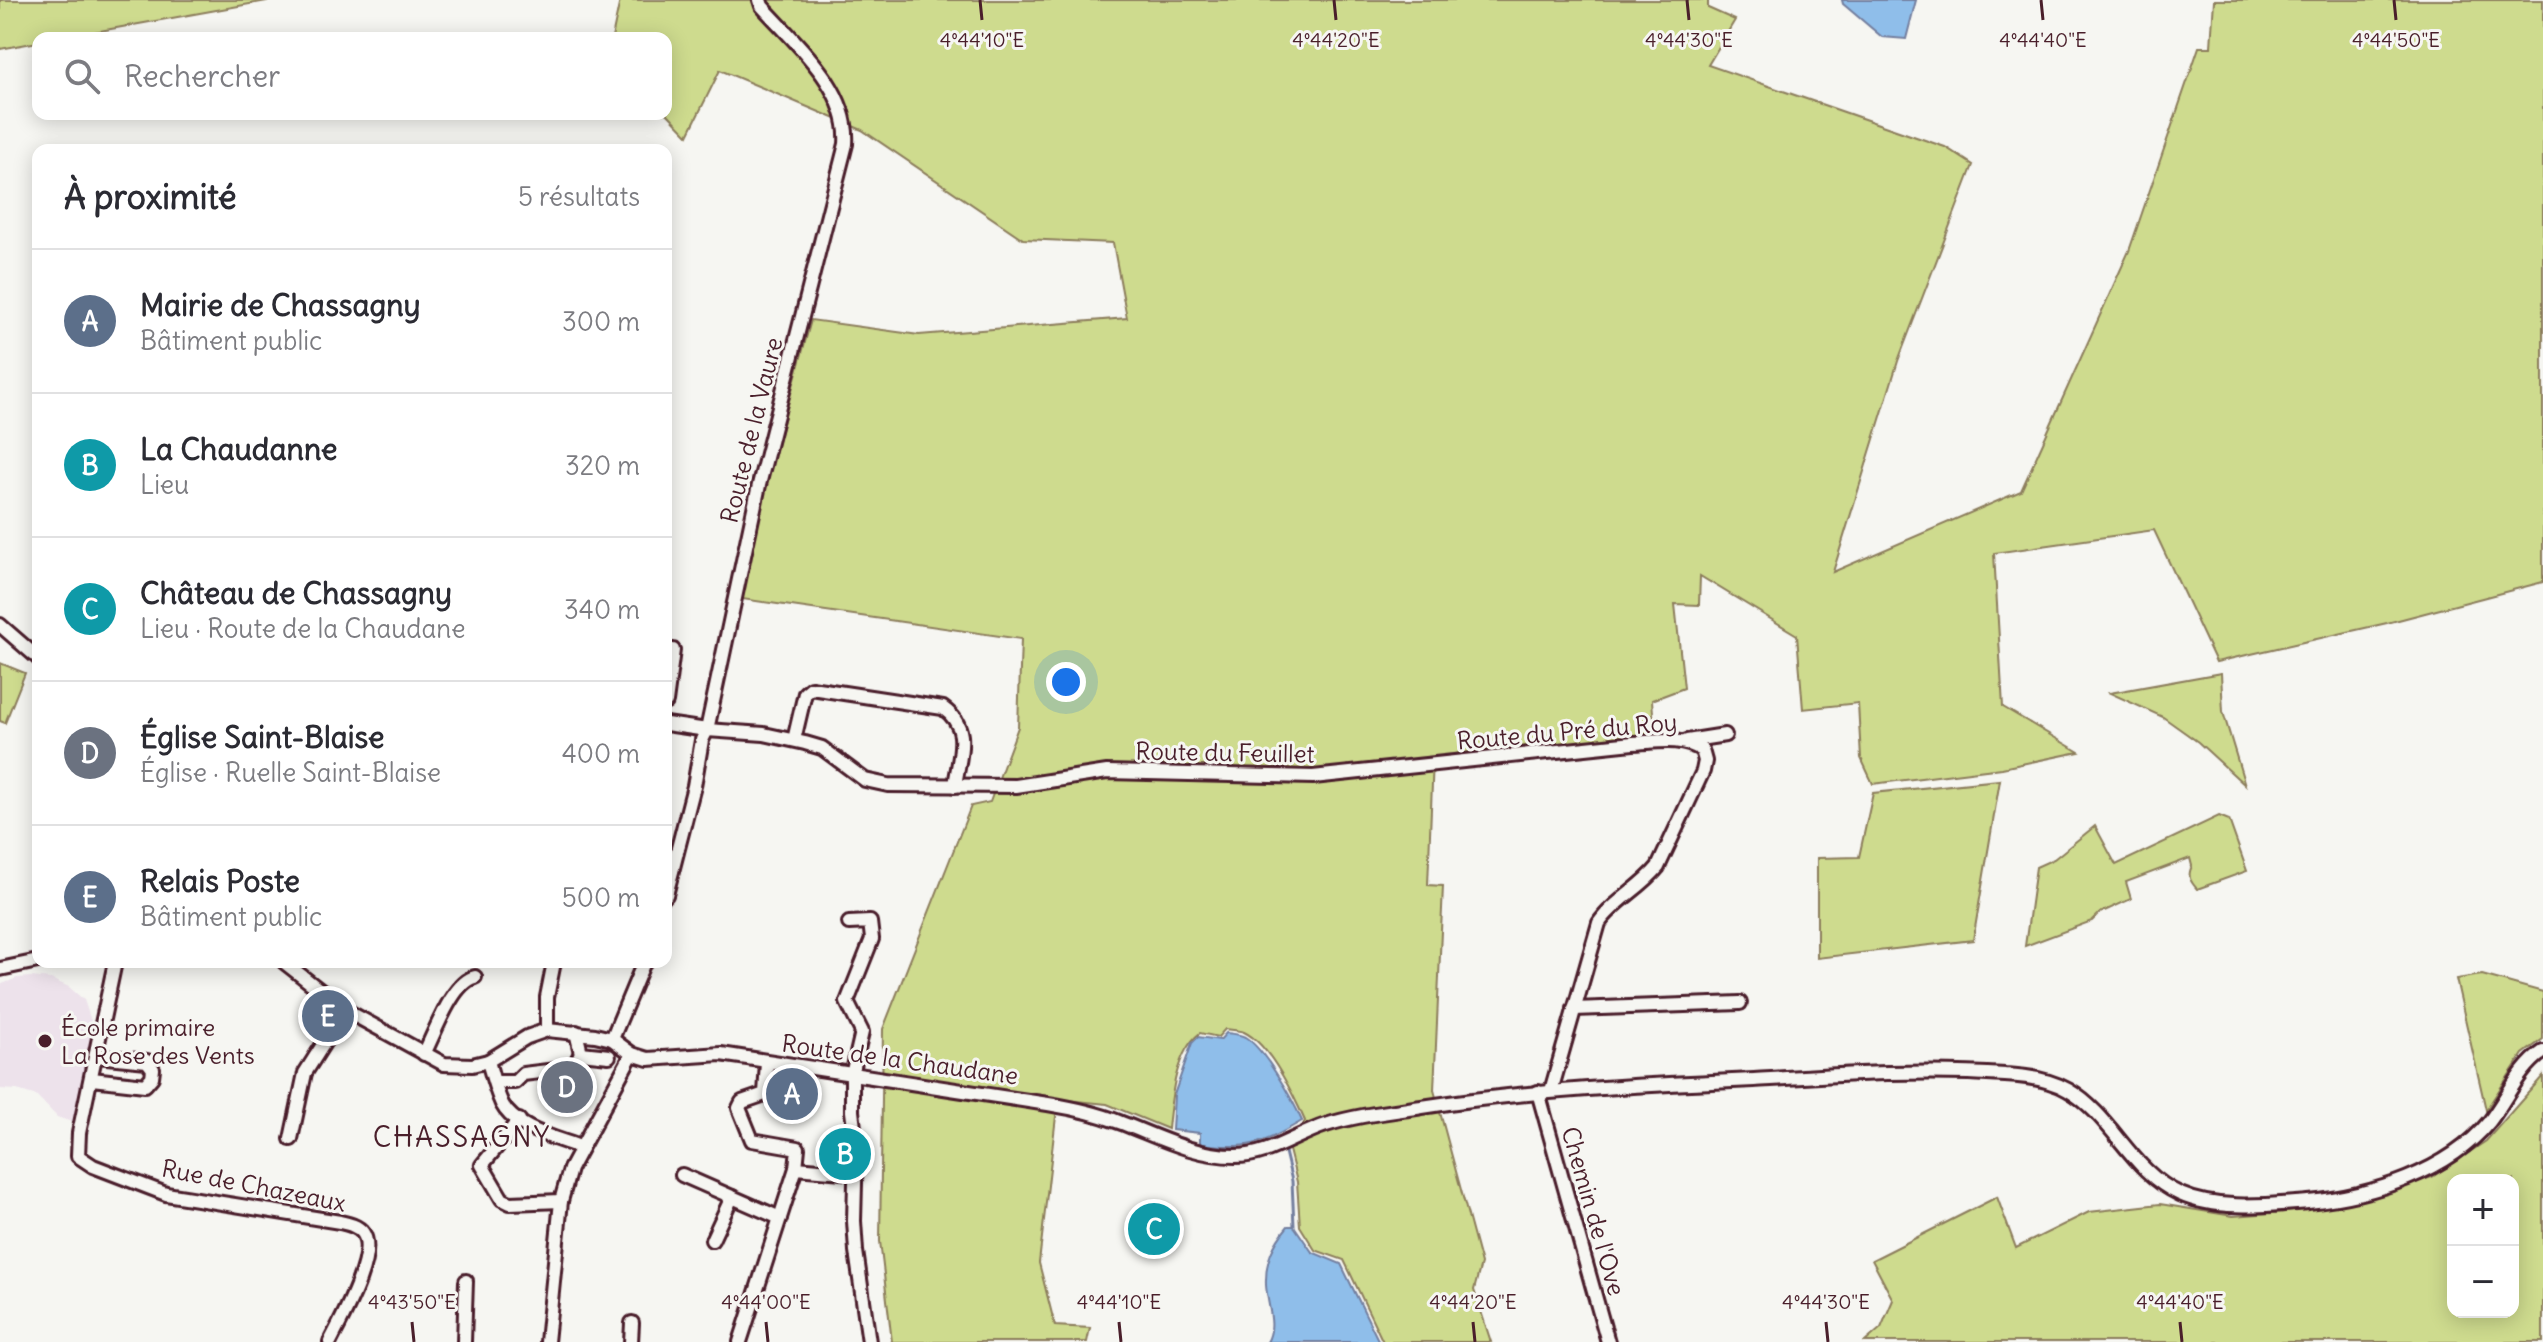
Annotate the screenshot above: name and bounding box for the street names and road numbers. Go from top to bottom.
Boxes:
street label: Route de la Vaure [713,334,789,526]
street label: Route du Pré du Roy [1456,706,1678,756]
street label: Route du Feuillet [1135,735,1315,769]
street label: Route de la Chaudane [780,1028,1020,1090]
street label: Chemin de l'Ove [1556,1123,1632,1299]
street label: Rue de Chazeaux [159,1152,349,1218]

